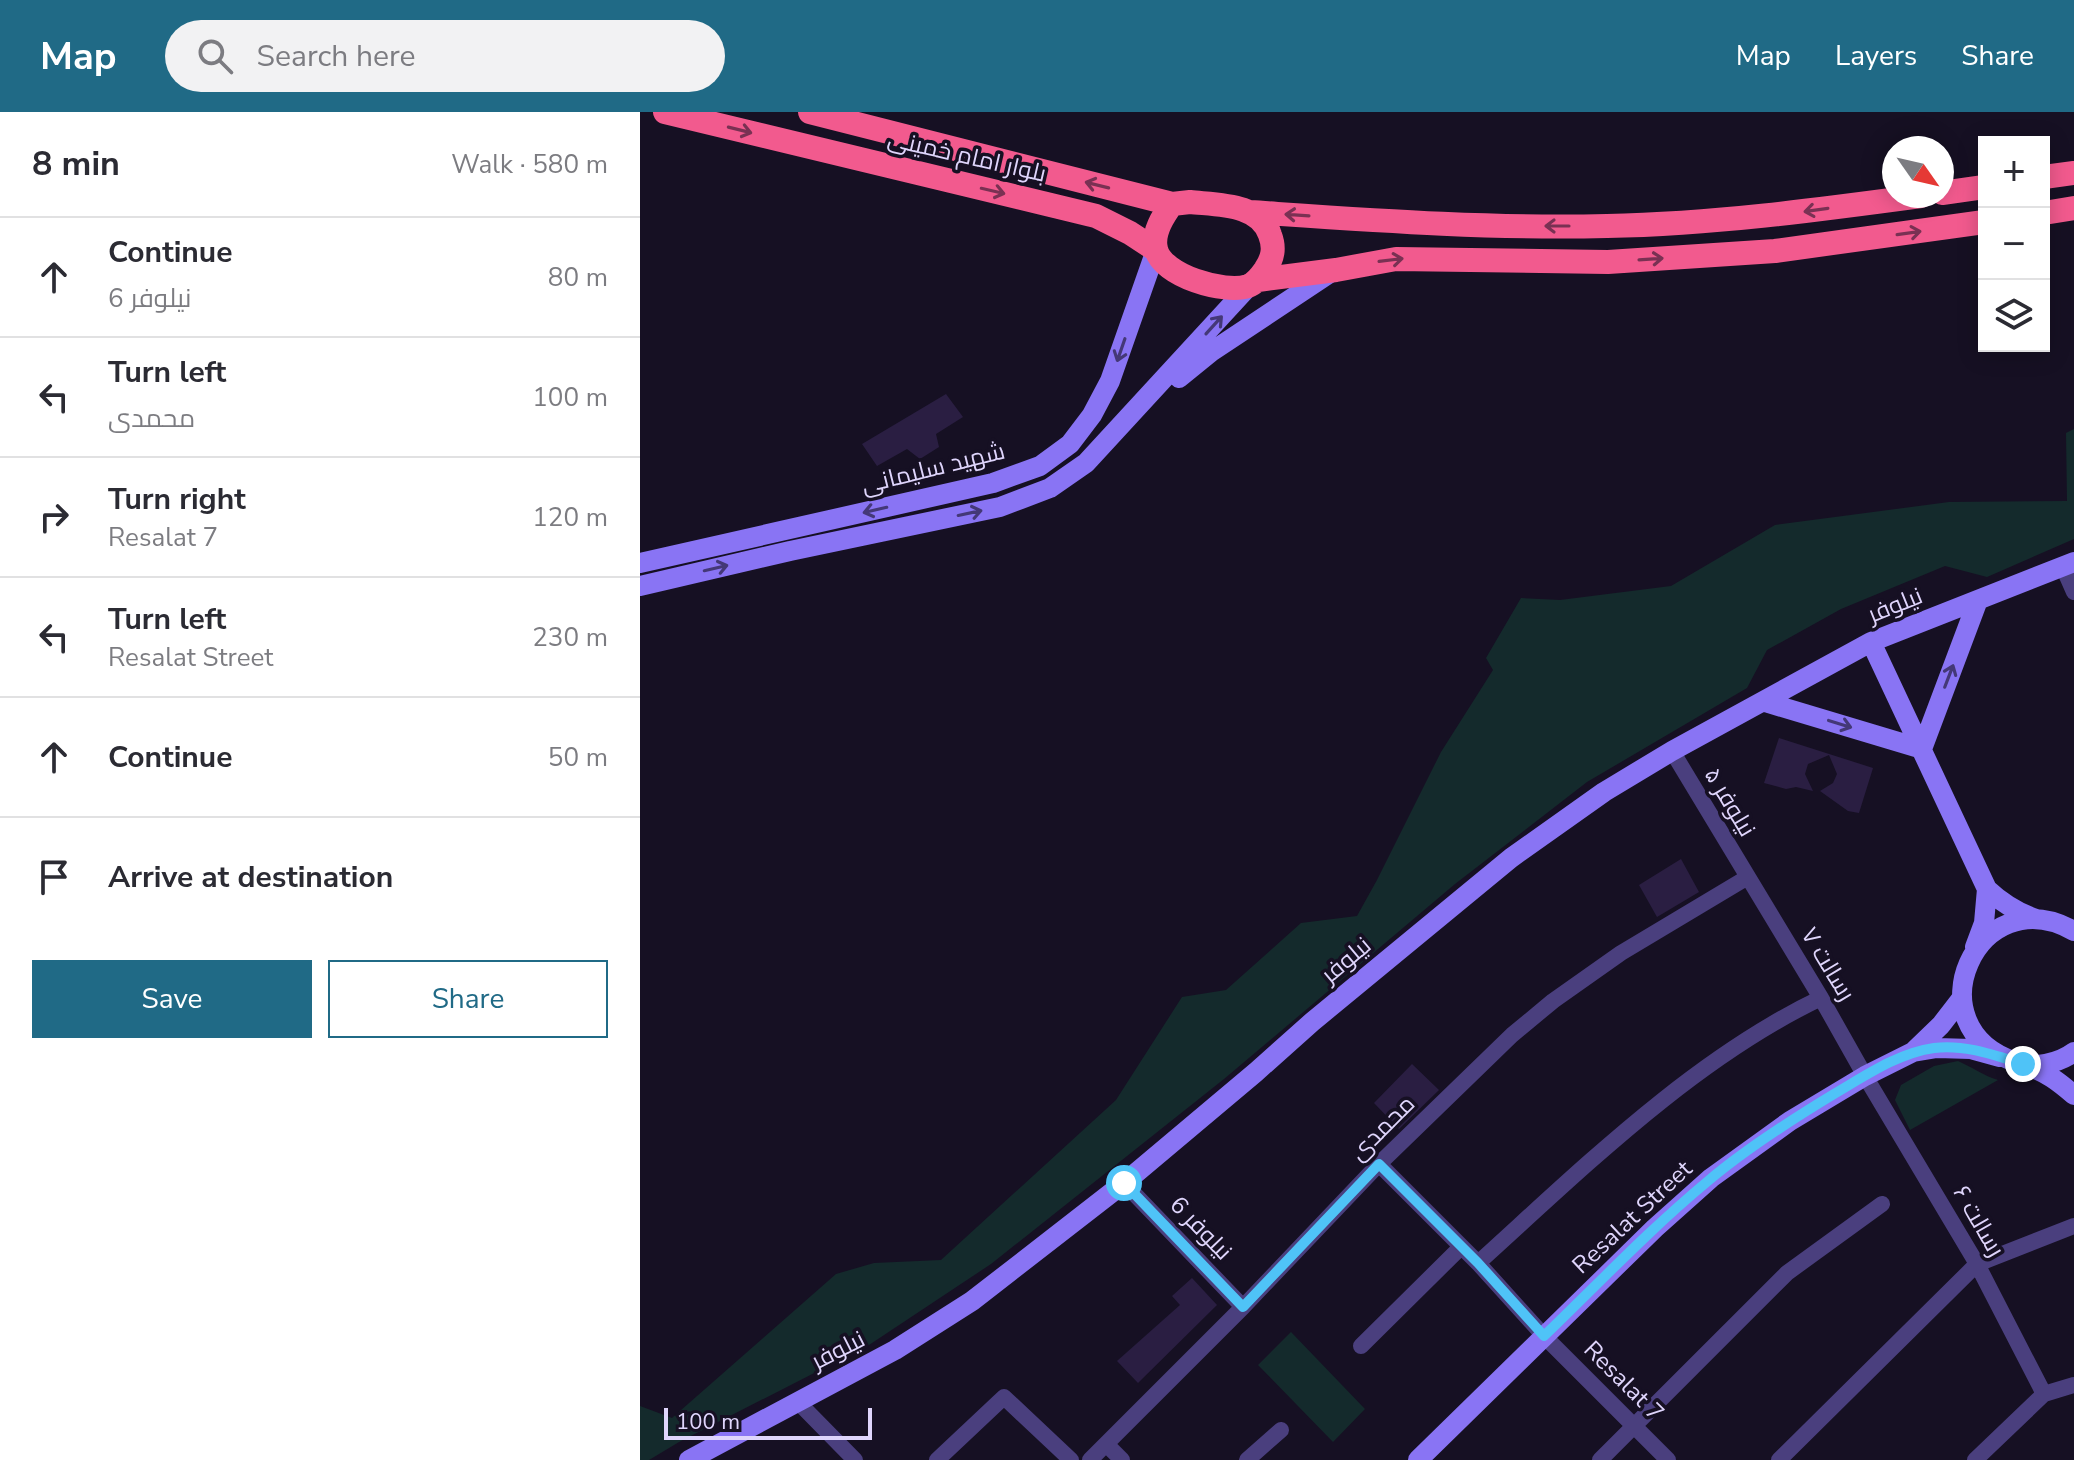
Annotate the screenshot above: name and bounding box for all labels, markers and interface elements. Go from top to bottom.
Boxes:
search box [165,20,725,92]
text: Map [40,31,117,82]
icon: search [193,34,237,78]
text: Search here [257,36,416,77]
text: Map [1736,37,1791,75]
text: Layers [1835,37,1917,75]
text: Share [1961,37,2034,75]
street label: بلوار امام خمینی [885,122,1049,190]
one-way arrow [727,124,753,139]
north arrow [1882,136,1954,208]
map controls [1978,136,2050,352]
button: + [1978,136,2050,208]
text: 8 min [32,141,120,187]
text: Walk · 580 m [451,147,608,182]
one-way arrow [1084,176,1110,191]
one-way arrow [980,184,1006,199]
one-way arrow [1804,203,1829,218]
one-way arrow [1284,207,1311,222]
button: − [1978,208,2050,280]
one-way arrow [1544,218,1571,234]
one-way arrow [1896,225,1921,240]
text: Continue [108,232,233,273]
one-way arrow [1637,251,1664,266]
one-way arrow [1377,253,1404,268]
icon: ahead [32,255,76,299]
text: 80 m [548,260,608,295]
button: layers [1978,280,2050,352]
text: نیلوفر 6 [108,281,191,316]
one-way arrow [1204,315,1223,335]
one-way arrow [1112,337,1127,362]
text: Turn left [108,352,226,393]
icon: left [32,375,76,419]
text: 100 m [532,380,608,415]
text: محمدی [108,401,195,436]
street label: شهید سلیمانی [858,435,1008,501]
text: Turn right [108,479,246,520]
icon: right [32,495,76,539]
text: 120 m [532,500,608,535]
one-way arrow [862,503,888,518]
one-way arrow [957,505,982,520]
text: Resalat 7 [108,520,218,555]
one-way arrow [703,560,728,575]
street label: نیلوفر [1861,580,1927,631]
text: Turn left [108,599,226,640]
icon: left [32,615,76,659]
text: 230 m [532,620,608,655]
text: Resalat Street [108,640,273,675]
one-way arrow [1943,664,1957,689]
one-way arrow [1827,718,1852,732]
icon: ahead [32,735,76,779]
text: Continue [108,737,233,778]
text: 50 m [548,740,608,775]
street label: نیلوفر ۵ [1697,761,1763,843]
icon: arrive [32,855,76,899]
text: Arrive at destination [108,857,393,898]
street label: رسالت ۷ [1794,921,1862,1007]
street label: نیلوفر [1313,930,1378,992]
button: Save [32,960,312,1038]
button: Share [328,960,608,1038]
route end [2005,1046,2041,1082]
street label: محمدی [1342,1088,1422,1168]
street label: Resalat Street [1565,1153,1699,1281]
route start [1106,1165,1142,1201]
street label: رسالت ۶ [1946,1180,2012,1262]
street label: نیلوفر 6 [1163,1189,1239,1267]
street label: نیلوفر [804,1323,870,1378]
street label: Resalat 7 [1577,1334,1671,1428]
scale bar [664,1404,872,1440]
text: 100 m [676,1407,740,1437]

